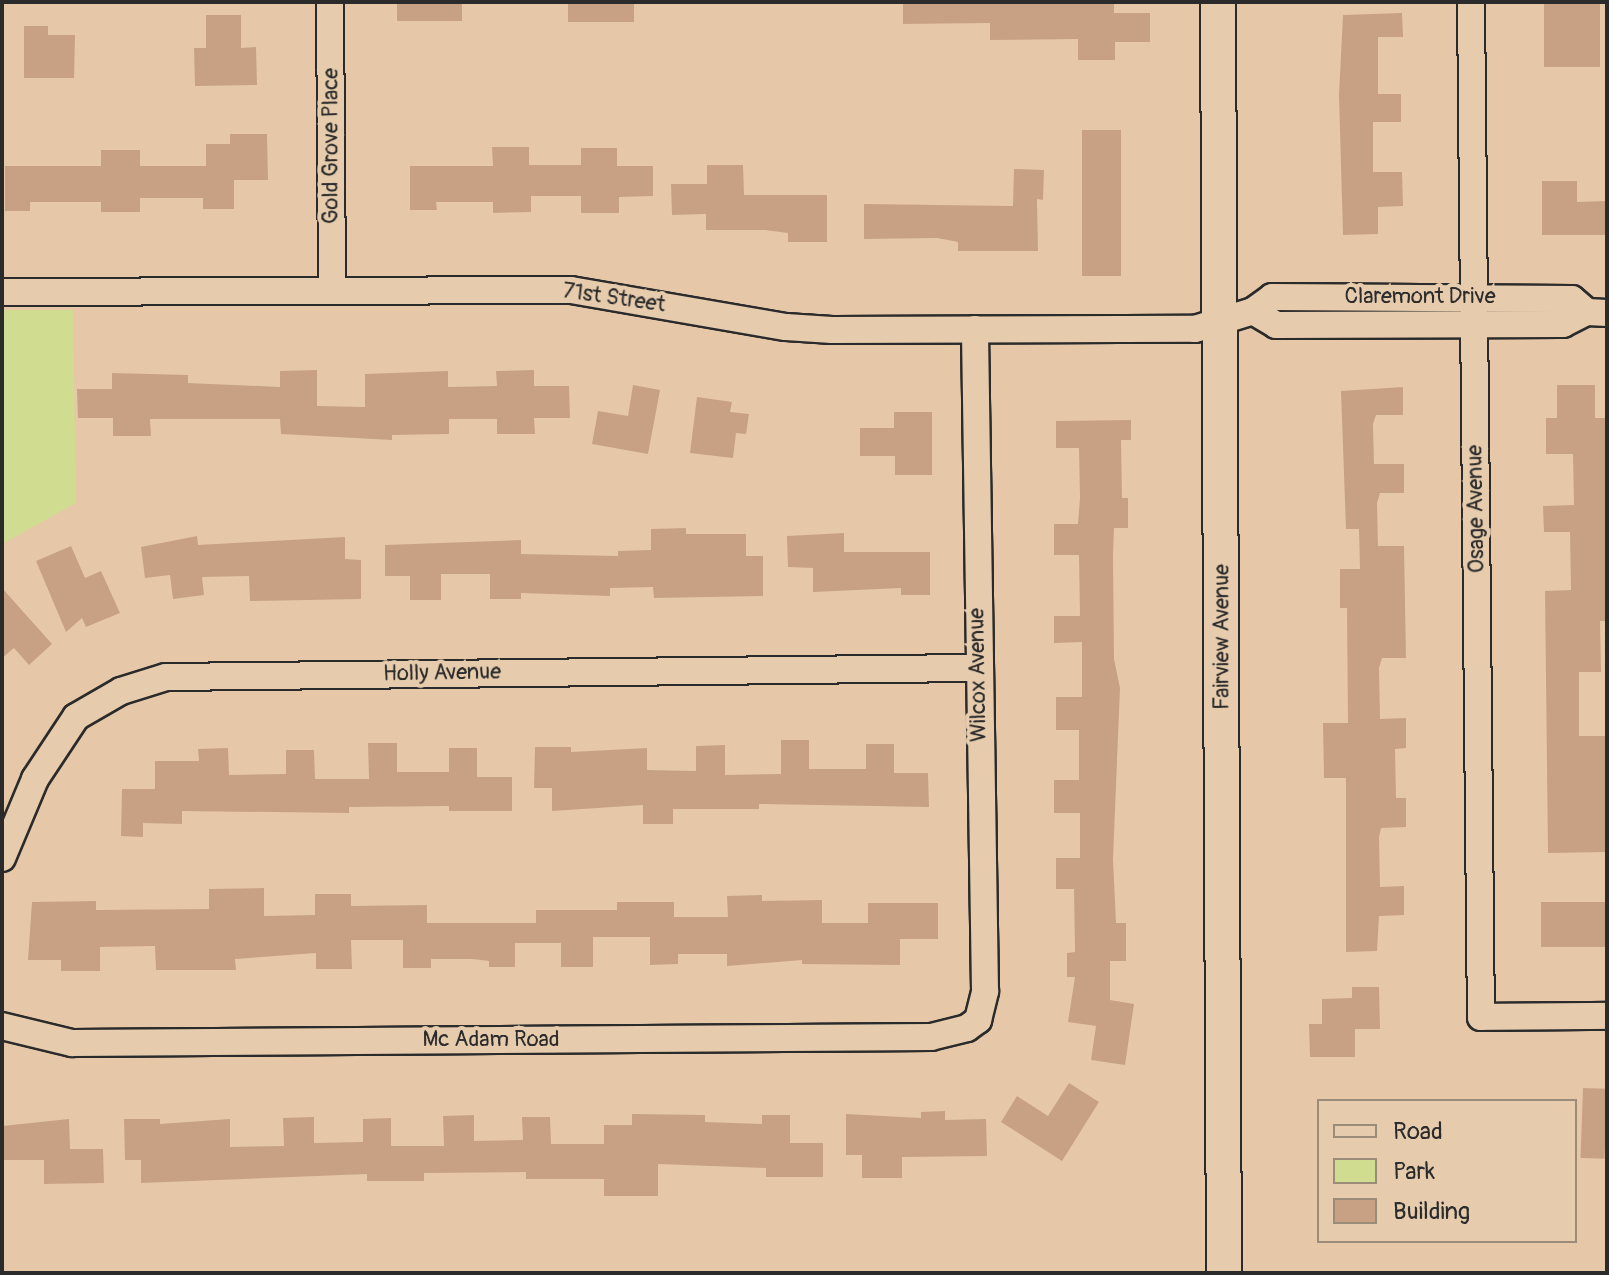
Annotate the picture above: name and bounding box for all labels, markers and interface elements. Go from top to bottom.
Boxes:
street label: Gold Grove Place [318,68,344,224]
street label: 71st Street [561,278,667,318]
street label: Claremont Drive [1344,284,1496,310]
street label: Osage Avenue [1462,445,1490,573]
street label: Fairview Avenue [1209,564,1235,710]
street label: Wilcox Avenue [964,608,992,742]
street label: Holly Avenue [383,659,501,687]
street label: Mc Adam Road [423,1027,559,1053]
legend [1317,1099,1577,1243]
text: Road [1393,1117,1443,1146]
text: Park [1393,1157,1435,1186]
text: Building [1393,1197,1470,1226]

